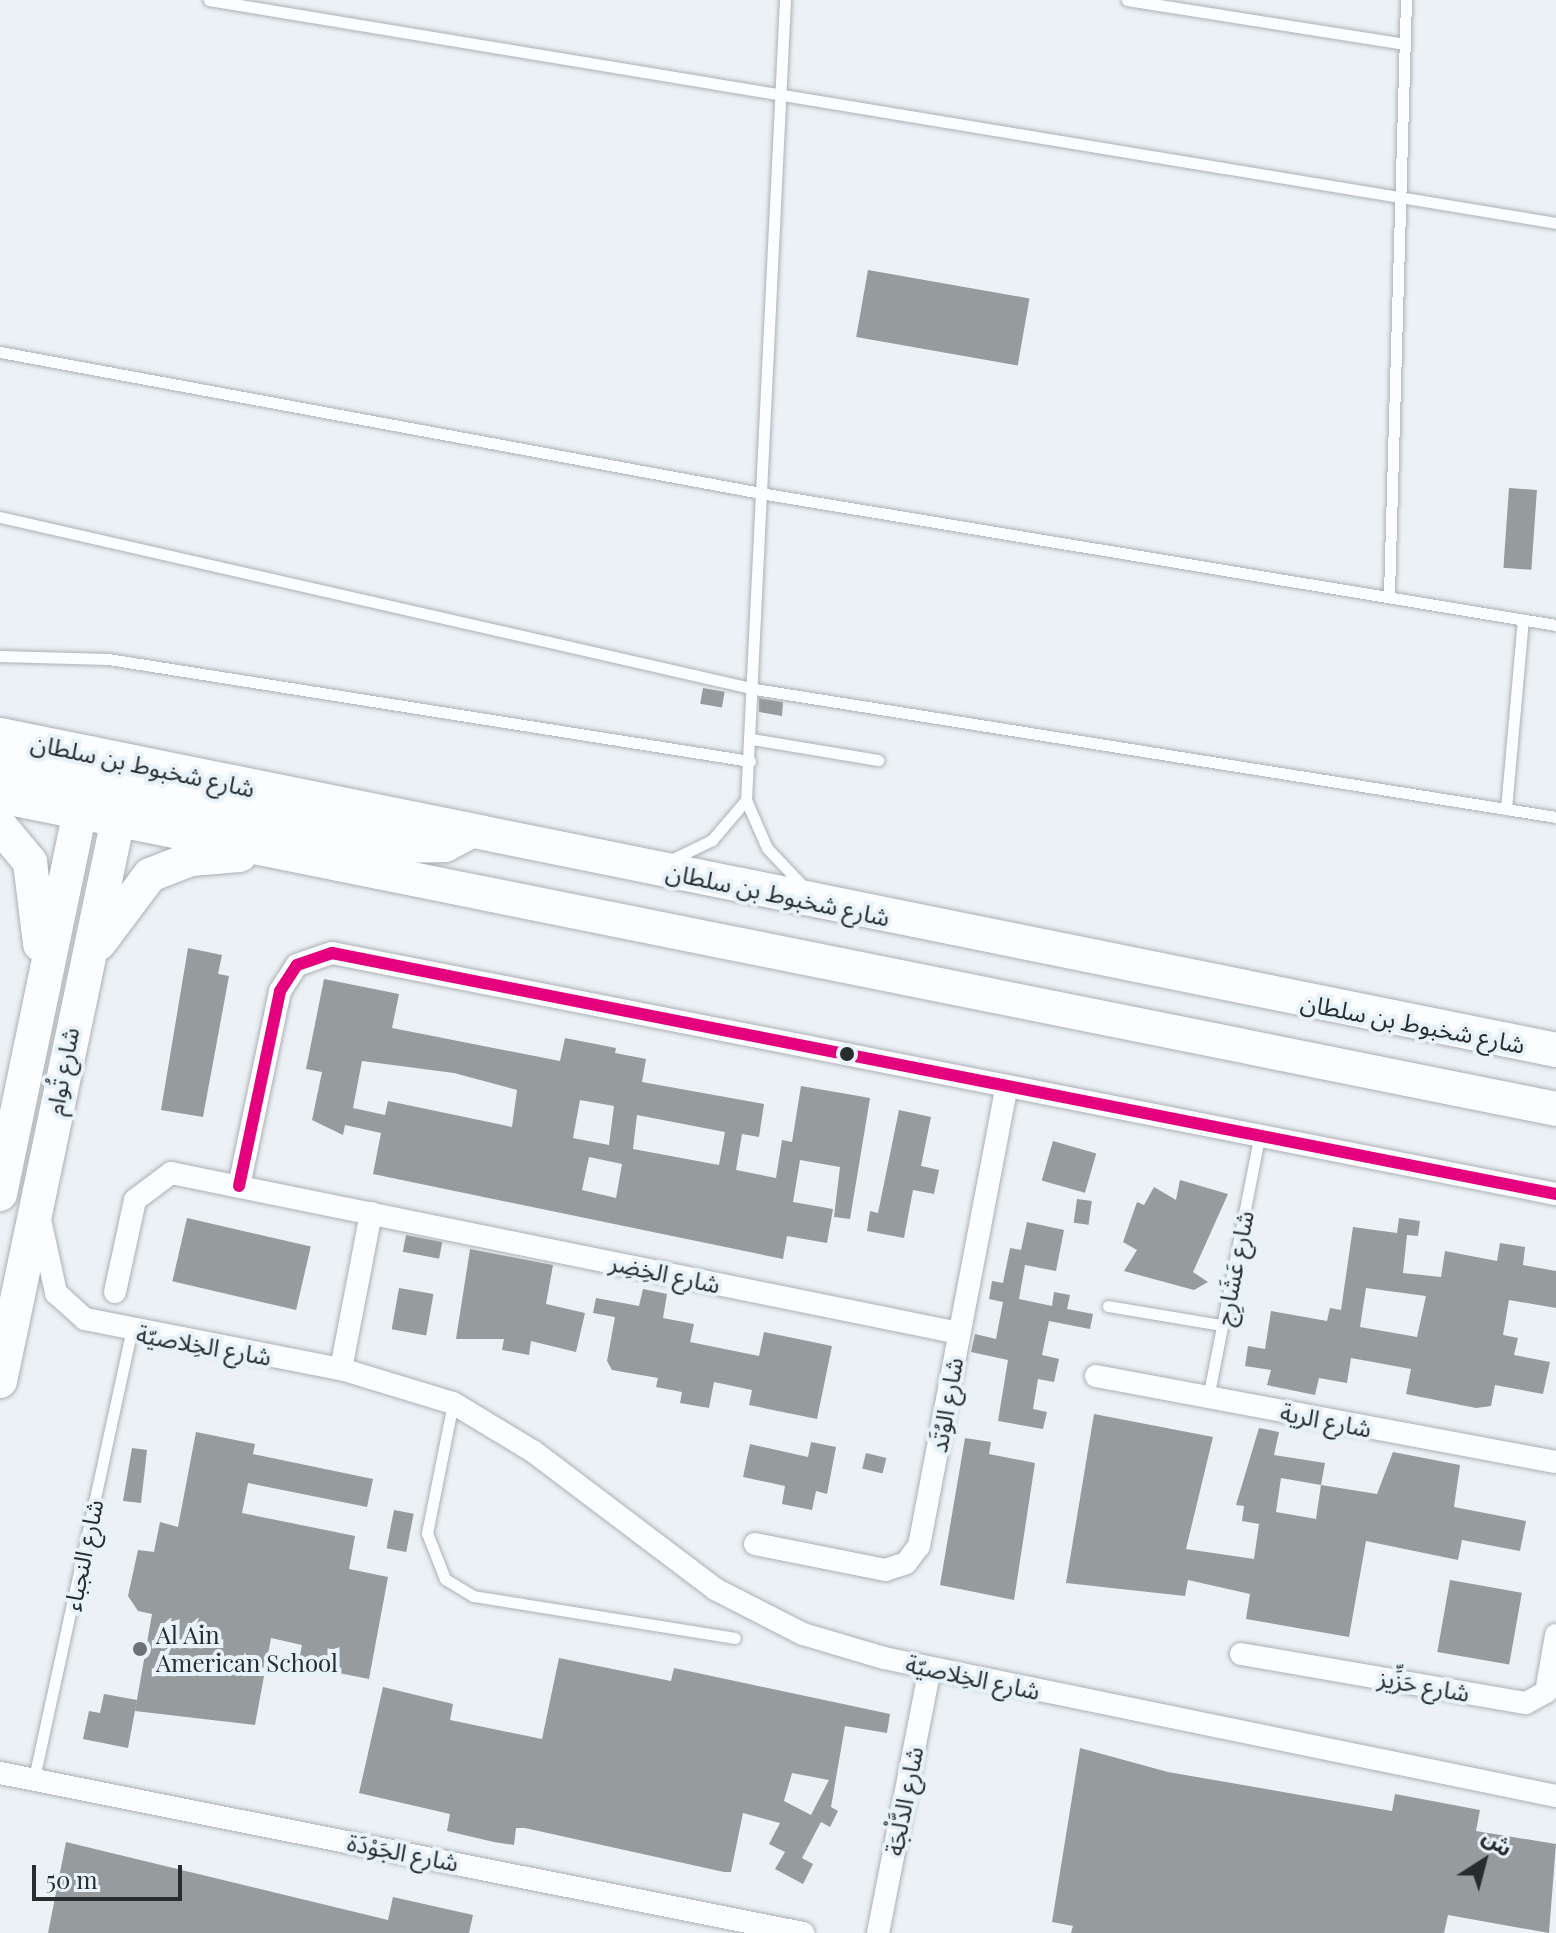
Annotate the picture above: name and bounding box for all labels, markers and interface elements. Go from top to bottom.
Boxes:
street label: شارع شخبوط بن سلطان [29,727,257,803]
street label: شارع شخبوط بن سلطان [664,856,892,932]
street label: شارع شخبوط بن سلطان [1298,987,1528,1059]
street label: شارع تُوام [39,1025,85,1117]
unlabelled marker [839,1046,855,1062]
street label: شارع عَشَارِج [1209,1208,1259,1328]
street label: شارع الخِضِر [607,1247,723,1299]
street label: شارع الخِلاصيّة [134,1319,274,1371]
street label: شارع الوُتَد [923,1355,969,1455]
street label: شارع الرية [1278,1397,1374,1443]
street label: شارع النجباء [57,1497,109,1613]
place label: Al Ain American School [156,1621,338,1677]
marker: Al Ain American School [131,1640,149,1658]
street label: شارع الخِلاصيّة [903,1649,1043,1705]
street label: شارع حَزِّيز [1376,1663,1472,1707]
street label: شارع الدَّلْجَة [879,1744,929,1858]
north arrow [1444,1821,1524,1901]
text: ش [1477,1821,1519,1863]
street label: شارع الجَوْدَة [345,1827,461,1877]
scale bar [36,1849,186,1899]
text: 50 m [46,1863,98,1895]

